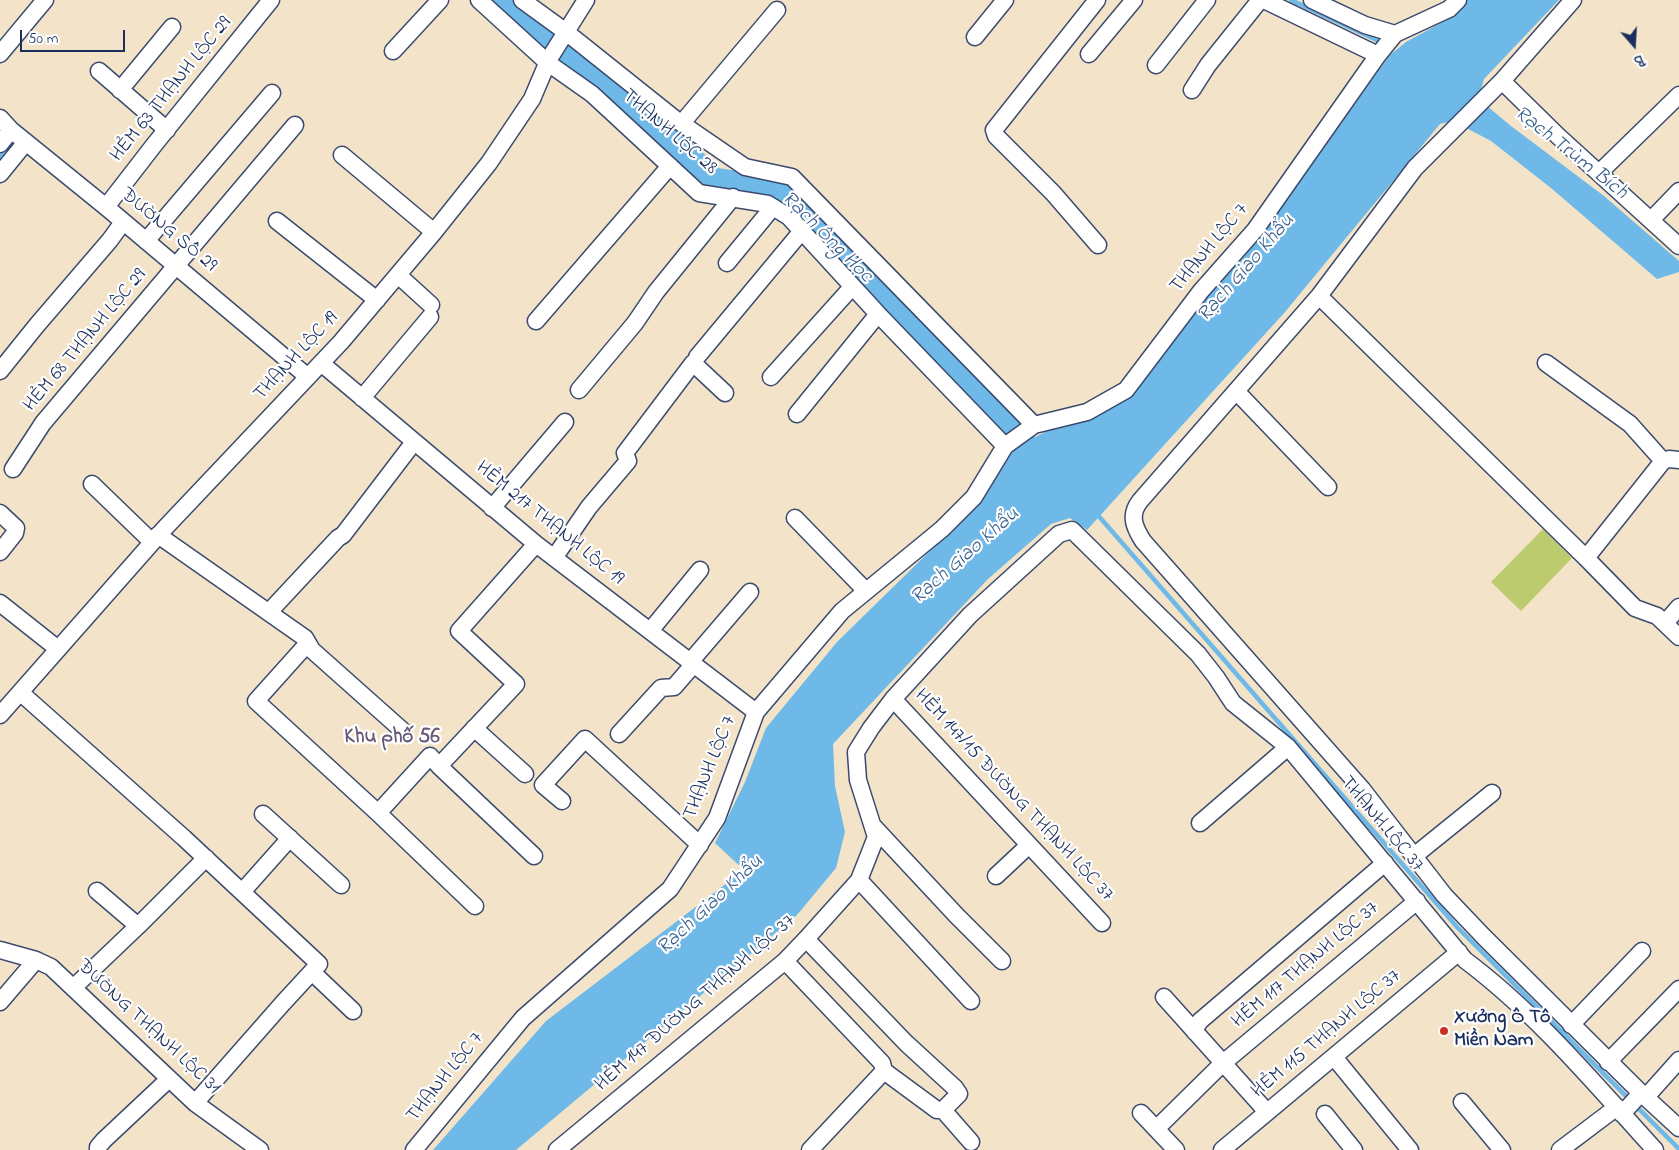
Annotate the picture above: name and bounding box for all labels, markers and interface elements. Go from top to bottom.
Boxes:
street label: HẺM 63 THẠNH LỘC 29 [106,13,238,167]
scale bar [22,20,128,52]
north arrow [1609,20,1659,70]
text: 50 m [28,28,58,50]
text: B [1631,48,1647,71]
street label: THẠNH LỘC 28 [616,85,722,181]
water label: Rạch Trùm Bích [1508,102,1632,206]
street label: ĐƯỜNG SỐ 29 [115,184,221,278]
water label: Rạch Ông Học [775,187,877,289]
street label: THẠNH LỘC 7 [1166,199,1254,299]
water label: Rạch Giao Khẩu [1193,210,1301,328]
street label: HẺM 68 THẠNH LỘC 29 [19,265,153,417]
street label: THẠNH LỘC 19 [250,307,344,407]
street label: HẺM 217 THẠNH LỘC 19 [470,457,628,591]
water label: Rạch Giao Khẩu [907,503,1025,611]
street label: HẺM 147/15 ĐƯỜNG THẠNH LỘC 37 [908,685,1118,907]
street label: THẠNH LỘC 7 [679,713,743,823]
district label: Khu phố 56 [344,726,440,752]
street label: THẠNH LỘC 37 [1334,772,1428,878]
water label: Rạch Giao Khẩu [653,851,769,961]
street label: HẺM 117 THẠNH LỘC 37 [1228,898,1384,1034]
street label: HẺM 147 ĐƯỜNG THẠNH LỘC 37 [591,910,801,1098]
street label: ĐƯỜNG THẠNH LỘC 31 [71,955,225,1101]
street label: HẺM 115 THẠNH LỘC 37 [1247,966,1407,1104]
place label: Xưởng Ô Tô Miền Nam [1454,1007,1550,1054]
marker: Xưởng Ô Tô Miền Nam [1438,1025,1450,1037]
street label: THẠNH LỘC 7 [402,1028,490,1128]

